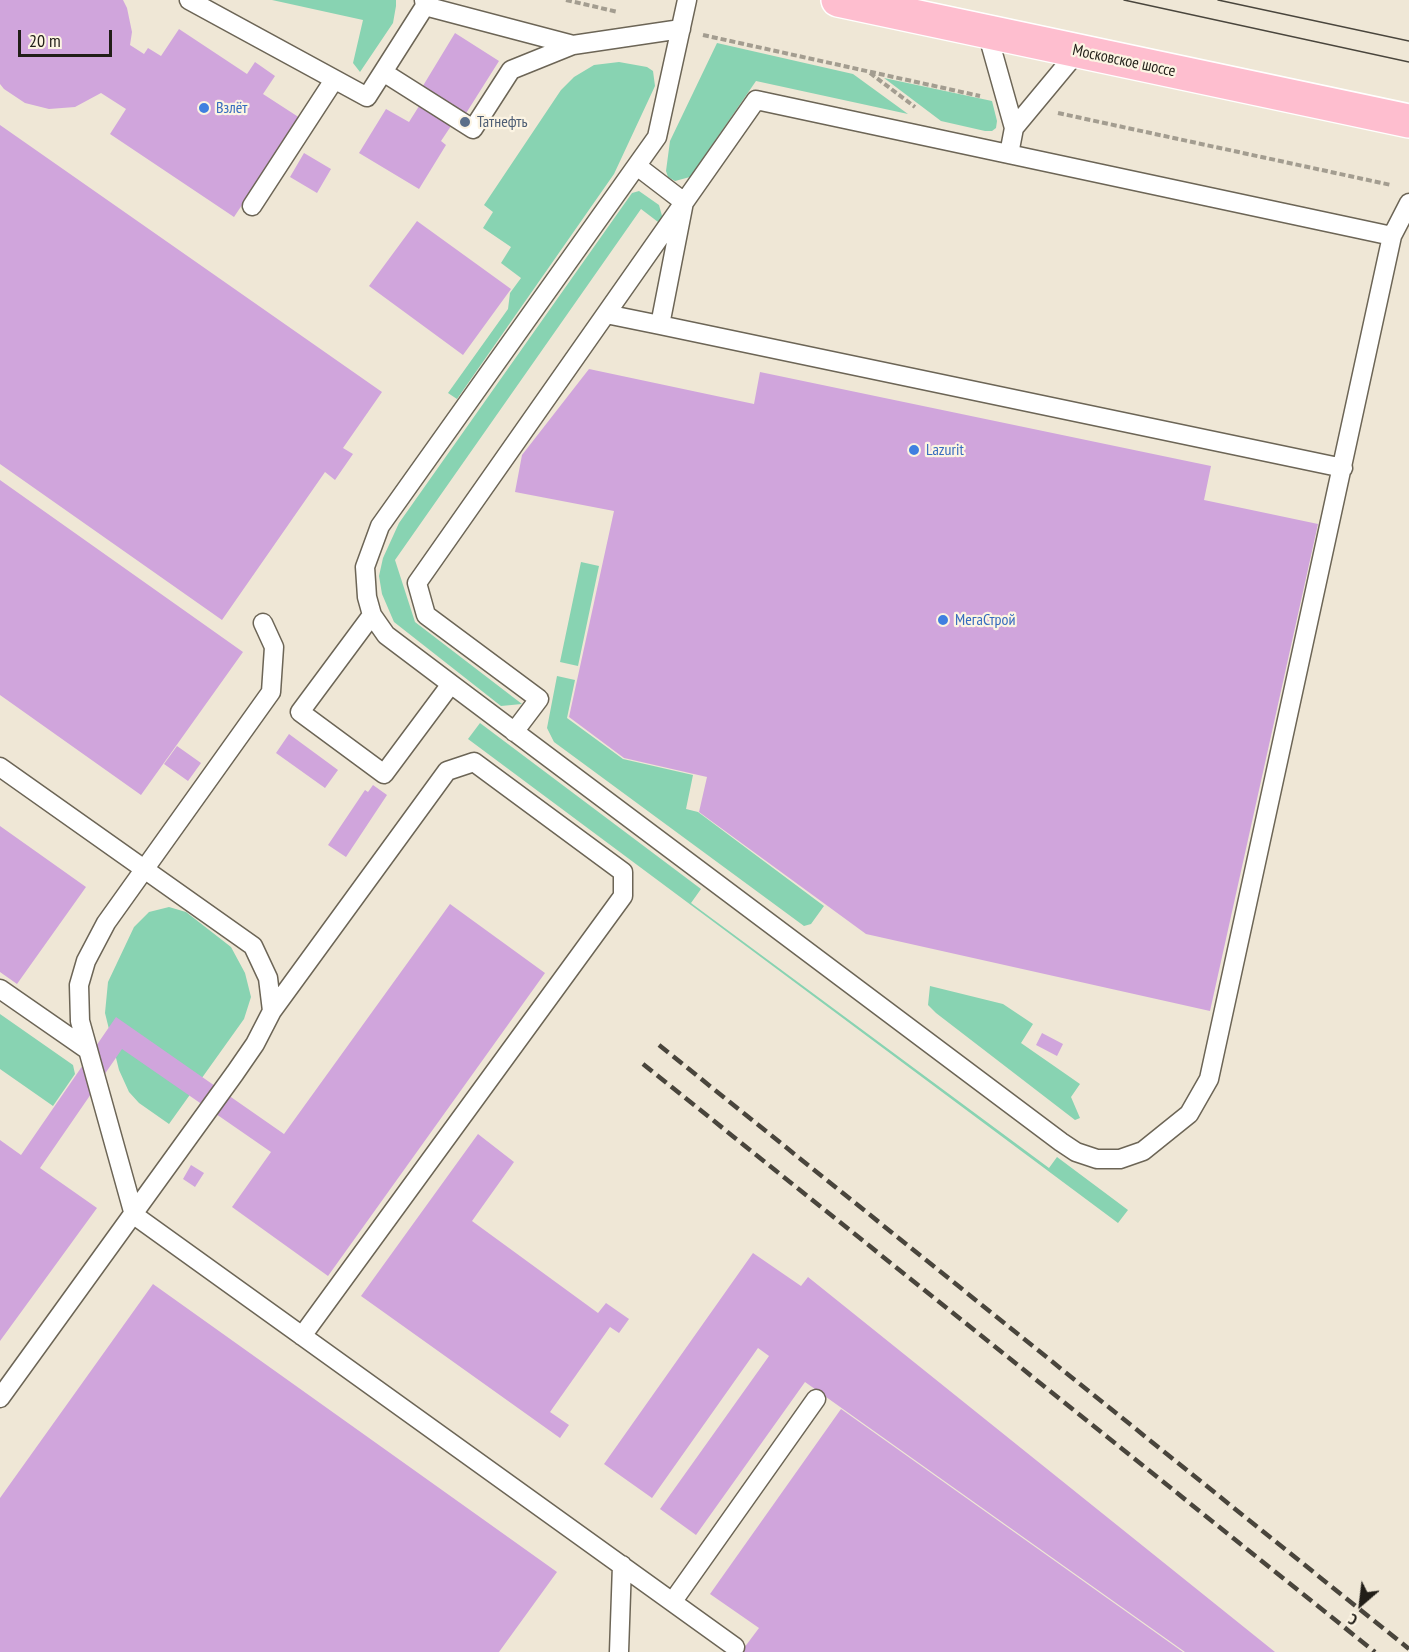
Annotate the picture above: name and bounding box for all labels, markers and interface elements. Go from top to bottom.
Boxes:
scale bar [21,18,116,56]
text: 20 m [29,29,61,52]
street label: Московское шоссе [1071,41,1177,81]
place label: Взлёт [216,98,247,118]
marker: Взлёт [197,101,211,115]
place label: Татнефть [477,112,527,132]
marker: Татнефть [458,115,472,129]
place label: Lazurit [926,440,964,460]
marker: Lazurit [907,443,921,457]
place label: МегаСтрой [955,610,1015,630]
marker: МегаСтрой [936,613,950,627]
north arrow [1331,1574,1391,1634]
text: С [1345,1609,1360,1630]

